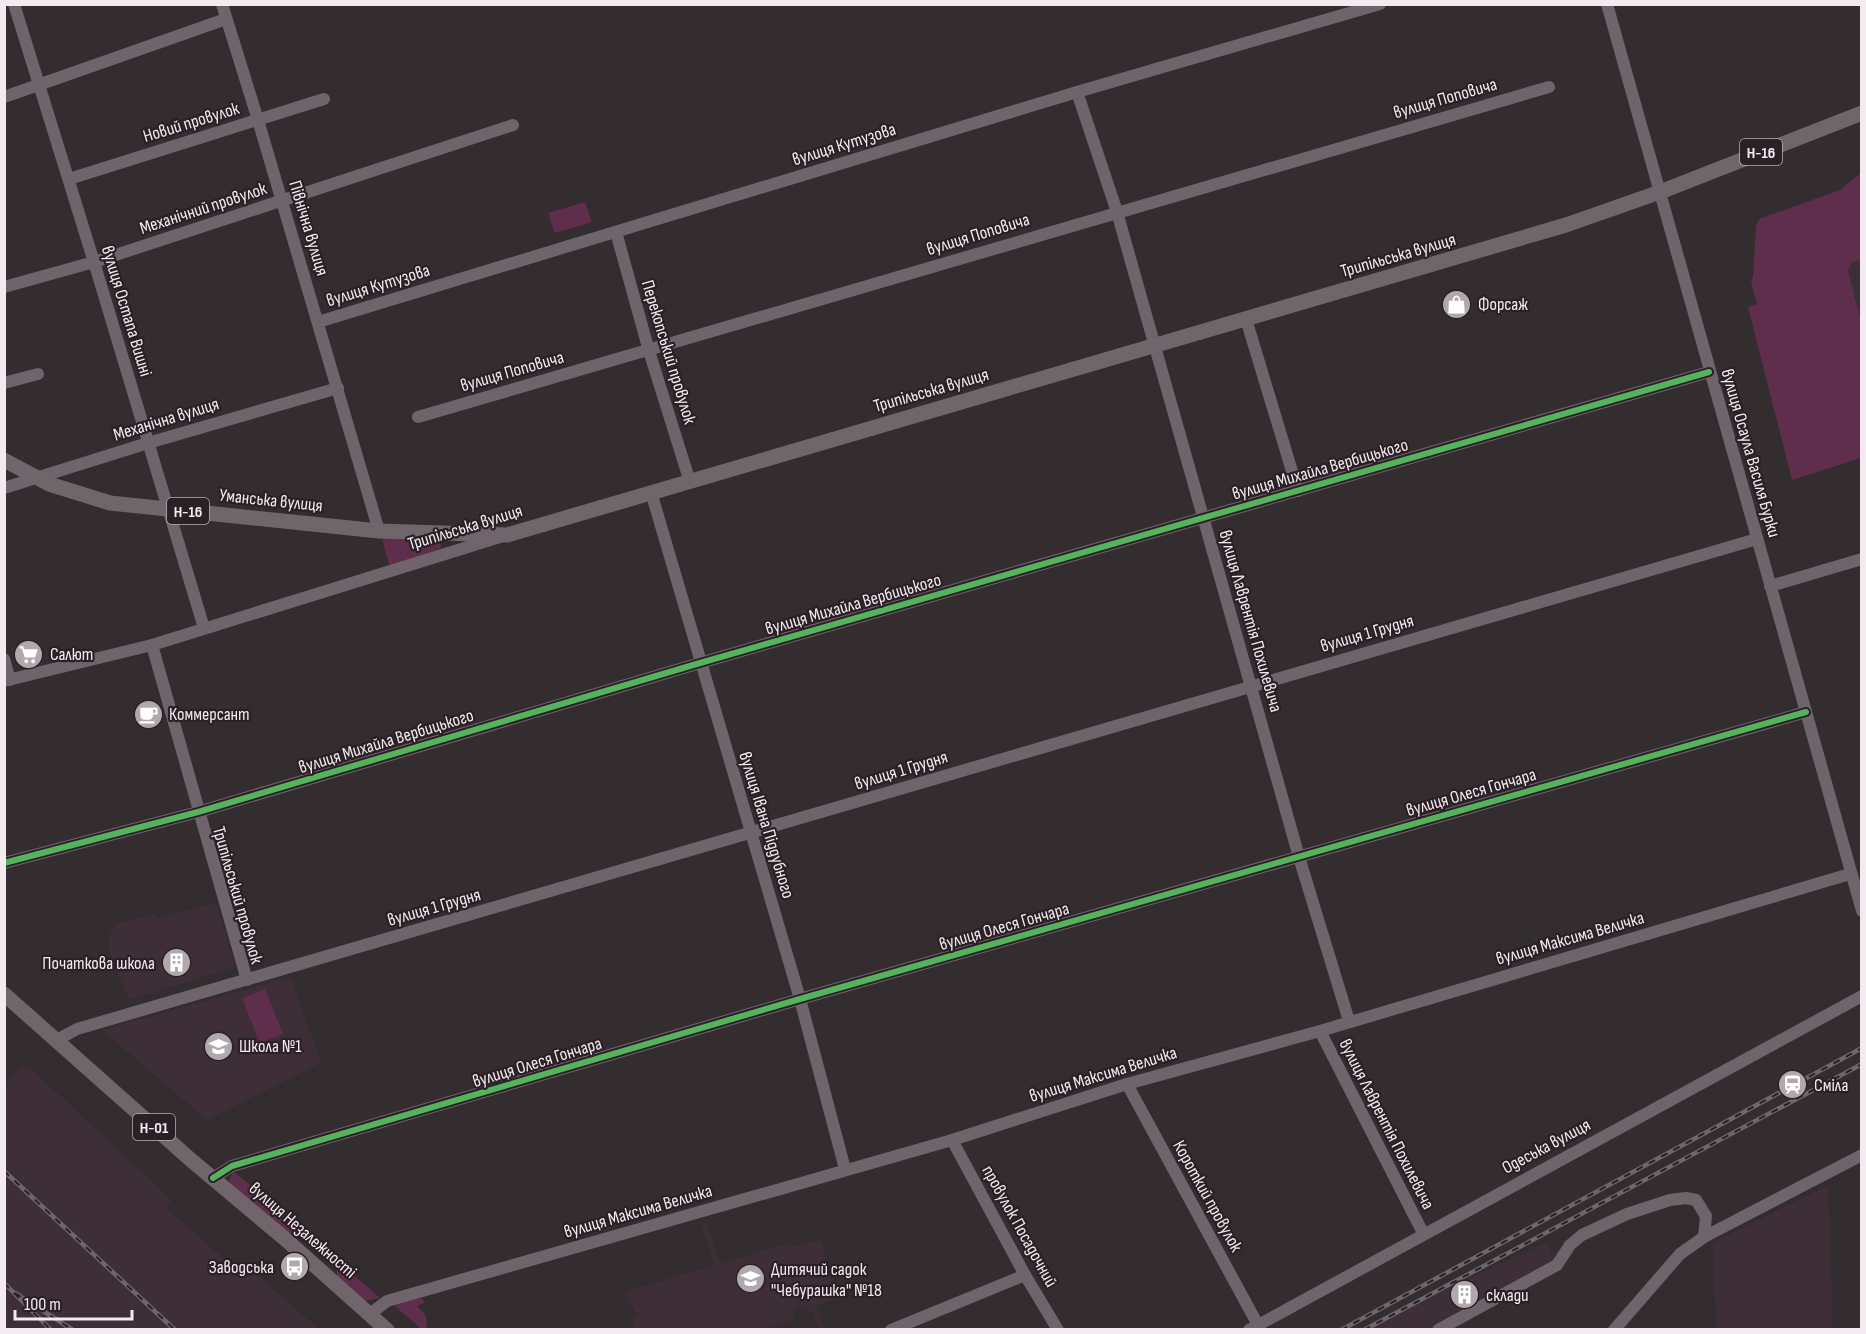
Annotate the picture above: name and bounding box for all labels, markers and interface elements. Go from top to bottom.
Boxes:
street label: вулиця Поповича [1391,74,1499,123]
street label: Новий провулок [140,98,242,147]
street label: вулиця Кутузова [790,119,899,170]
road number: Н-16 [1740,139,1782,165]
street label: Механічний провулок [137,178,270,239]
street label: Північна вулиця [284,178,333,278]
street label: вулиця Поповича [924,209,1032,260]
street label: Трипільська вулиця [1338,229,1458,282]
street label: вулиця Остапа Вишні [97,243,156,379]
street label: вулиця Кутузова [324,260,433,311]
street label: Перекопський провулок [637,278,700,427]
shop icon: Форсаж [1441,288,1473,320]
place label: Форсаж [1478,294,1528,315]
street label: вулиця Поповича [458,347,566,396]
street label: Трипільська вулиця [871,364,991,417]
street label: вулиця Осаула Василя Бурки [1716,367,1785,540]
street label: Механічна вулиця [111,393,222,446]
street label: вулиця Михайла Вербицького [1230,434,1410,505]
street label: Уманська вулиця [218,485,324,516]
road number: Н-16 [167,498,209,524]
street label: Трипільська вулиця [405,500,525,555]
street label: вулиця Лаврентія Похилевича [1214,528,1287,715]
street label: вулиця Михайла Вербицького [763,569,943,640]
street label: вулиця 1 Грудня [1318,610,1416,657]
supermarket icon: Салют [13,638,45,670]
place label: Салют [50,644,93,665]
cafe icon: Коммерсант [132,698,164,730]
place label: Коммерсант [169,704,250,725]
street label: вулиця Михайла Вербицького [296,705,476,778]
street label: вулиця 1 Грудня [852,746,950,795]
street label: вулиця Івана Піддубного [734,749,799,901]
street label: вулиця Олеся Гончара [1404,764,1539,821]
street label: Трипільський провулок [208,824,267,966]
street label: вулиця 1 Грудня [385,884,483,931]
street label: вулиця Олеся Гончара [937,898,1072,955]
street label: вулиця Максима Величка [1494,907,1647,970]
building icon: Початкова школа [160,947,192,979]
place label: Початкова школа [42,953,155,974]
school or university icon: Школа №1 [202,1030,234,1062]
street label: вулиця Олеся Гончара [470,1033,604,1092]
place label: Школа №1 [239,1036,302,1057]
street label: вулиця Лаврентія Похилевича [1334,1036,1439,1213]
street label: вулиця Максима Величка [1027,1042,1179,1107]
station icon: Сміла [1777,1069,1809,1101]
place label: Сміла [1814,1075,1848,1096]
road number: Н-01 [133,1114,175,1140]
street label: Одеська вулиця [1498,1114,1594,1179]
street label: Короткий провулок [1168,1137,1247,1256]
street label: провулок Посадочний [977,1162,1062,1291]
street label: вулиця Незалежності [245,1178,361,1283]
street label: вулиця Максима Величка [562,1180,715,1243]
bus stop icon: Заводська [279,1251,311,1283]
place label: Заводська [209,1257,274,1278]
place label: Дитячий садок "Чебурашка" №18 [771,1259,882,1301]
school or university icon: Дитячий садок "Чебурашка" №18 [734,1263,766,1295]
building icon: склади [1449,1279,1481,1311]
scale bar [15,1283,132,1321]
place label: склади [1486,1285,1529,1306]
text: 100 m [24,1294,61,1315]

